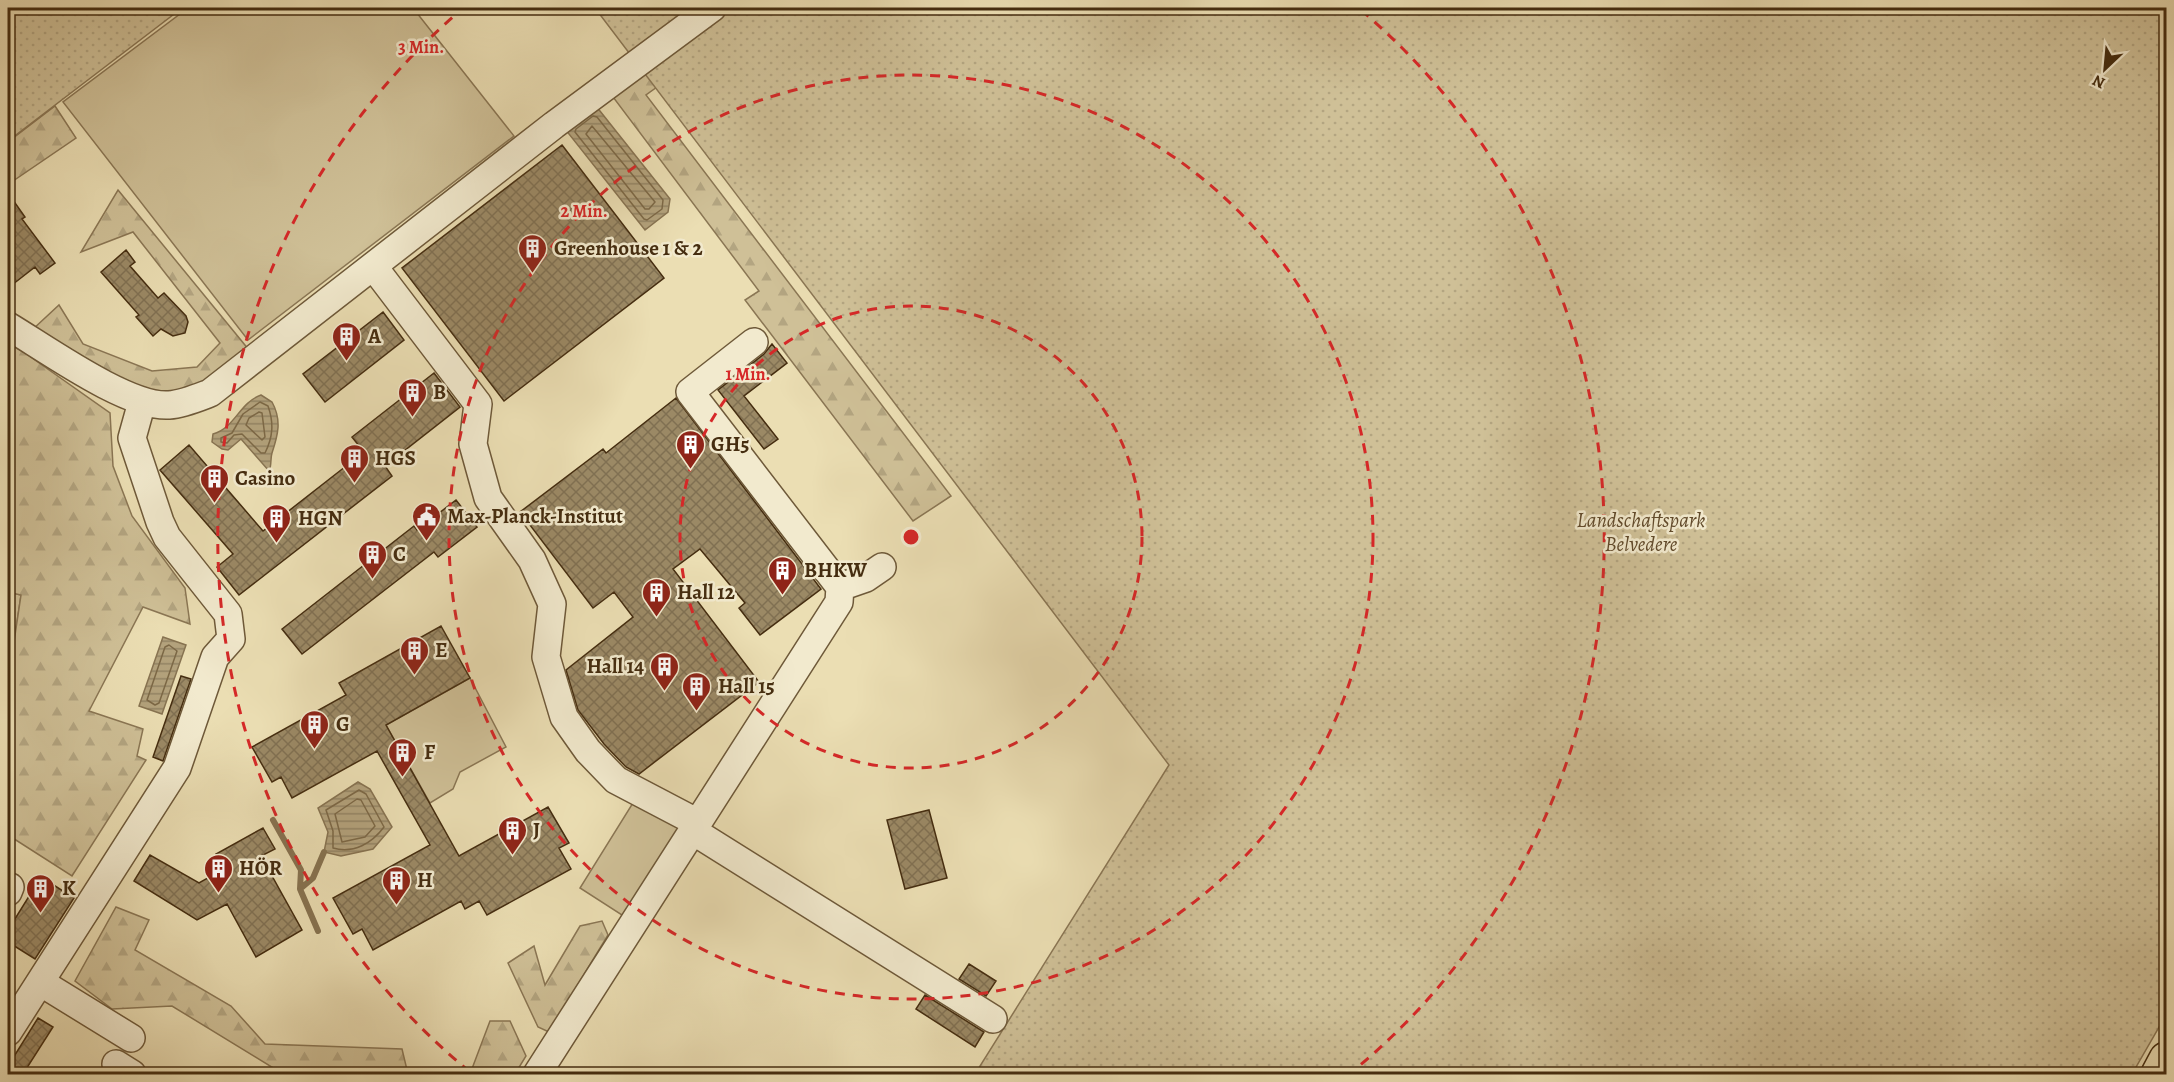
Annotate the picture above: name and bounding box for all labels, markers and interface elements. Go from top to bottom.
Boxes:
text: 3 Min. [398,35,444,59]
north arrow [2075,39,2135,99]
text: N [2088,69,2109,94]
text: 2 Min. [560,199,608,223]
building icon: Greenhouse 1 & 2 [517,232,549,274]
place label: Greenhouse 1 & 2 [554,234,703,262]
building icon: A [331,320,363,362]
place label: A [367,322,382,350]
text: 1 Min. [726,362,770,386]
building icon: B [396,376,428,418]
place label: B [433,378,446,406]
building icon: GH5 [674,428,706,470]
place label: GH5 [711,430,749,458]
building icon: HGS [338,442,370,484]
place label: HGS [375,444,416,472]
building icon: Casino [198,462,230,504]
place label: Casino [235,464,296,492]
public building icon: Max-Planck-Institut [410,500,442,542]
building icon: HGN [261,502,293,544]
place label: Max-Planck-Institut [447,502,623,530]
place label: HGN [298,504,343,532]
park label: Landschaftspark Belvedere [1577,506,1705,558]
centre of rings [901,527,921,547]
building icon: C [356,538,388,580]
place label: C [393,540,406,568]
building icon: BHKW [767,554,799,596]
place label: BHKW [804,556,868,584]
building icon: Hall 12 [640,576,672,618]
place label: Hall 12 [677,578,735,606]
building icon: E [398,634,430,676]
place label: E [435,636,448,664]
building icon: Hall 14 [649,650,681,692]
place label: Hall 14 [586,652,644,680]
building icon: Hall 15 [681,670,713,712]
place label: Hall 15 [718,672,775,700]
building icon: G [299,708,331,750]
place label: G [336,710,350,738]
building icon: F [387,736,419,778]
place label: F [424,738,436,766]
building icon: J [496,814,528,856]
place label: J [533,816,540,844]
building icon: HÖR [202,852,234,894]
place label: HÖR [239,854,283,882]
building icon: H [380,864,412,906]
place label: H [417,866,433,894]
building icon: K [25,872,57,914]
place label: K [62,874,76,902]

